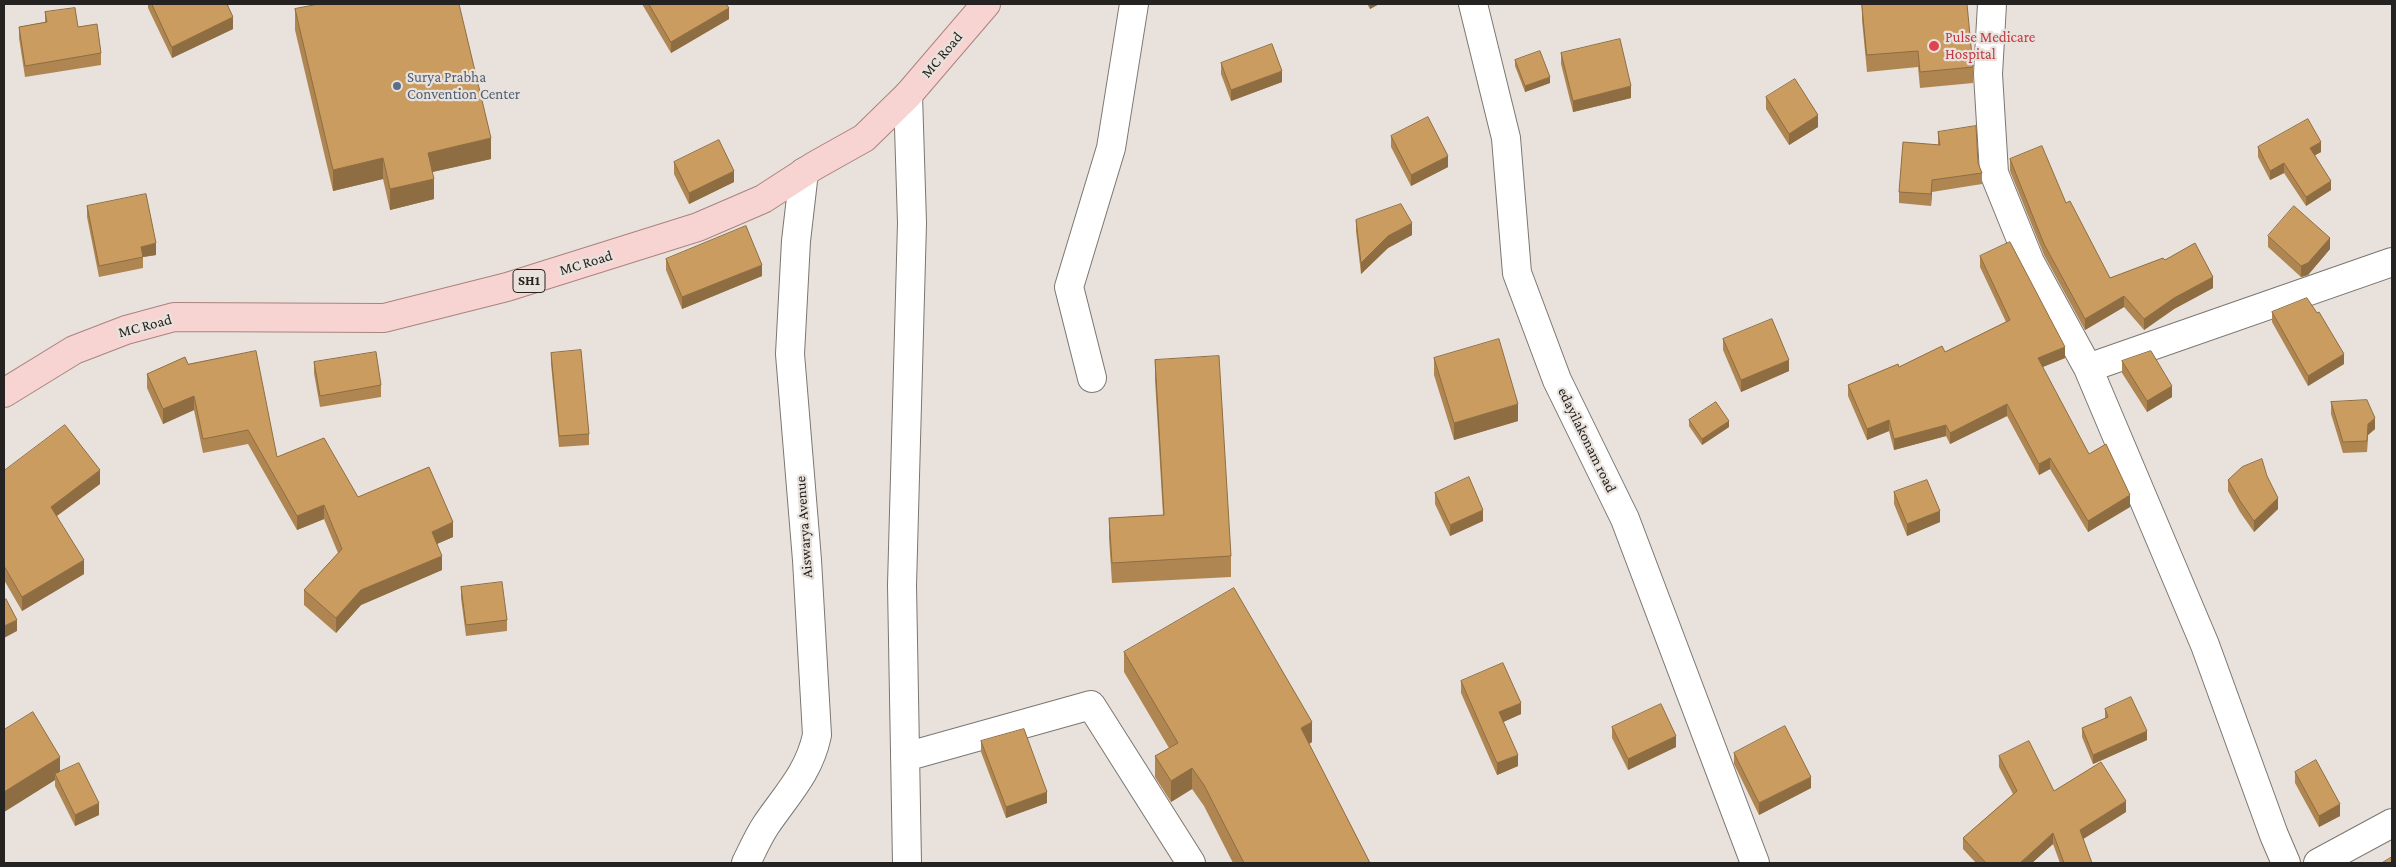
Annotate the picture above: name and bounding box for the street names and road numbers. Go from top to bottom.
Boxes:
street label: MC Road [918,28,966,82]
street label: MC Road [557,246,615,280]
road number: SH1 [513,270,545,292]
street label: MC Road [116,310,174,342]
street label: edayilakonam road [1554,384,1620,496]
street label: Aiswarya Avenue [791,475,817,579]

